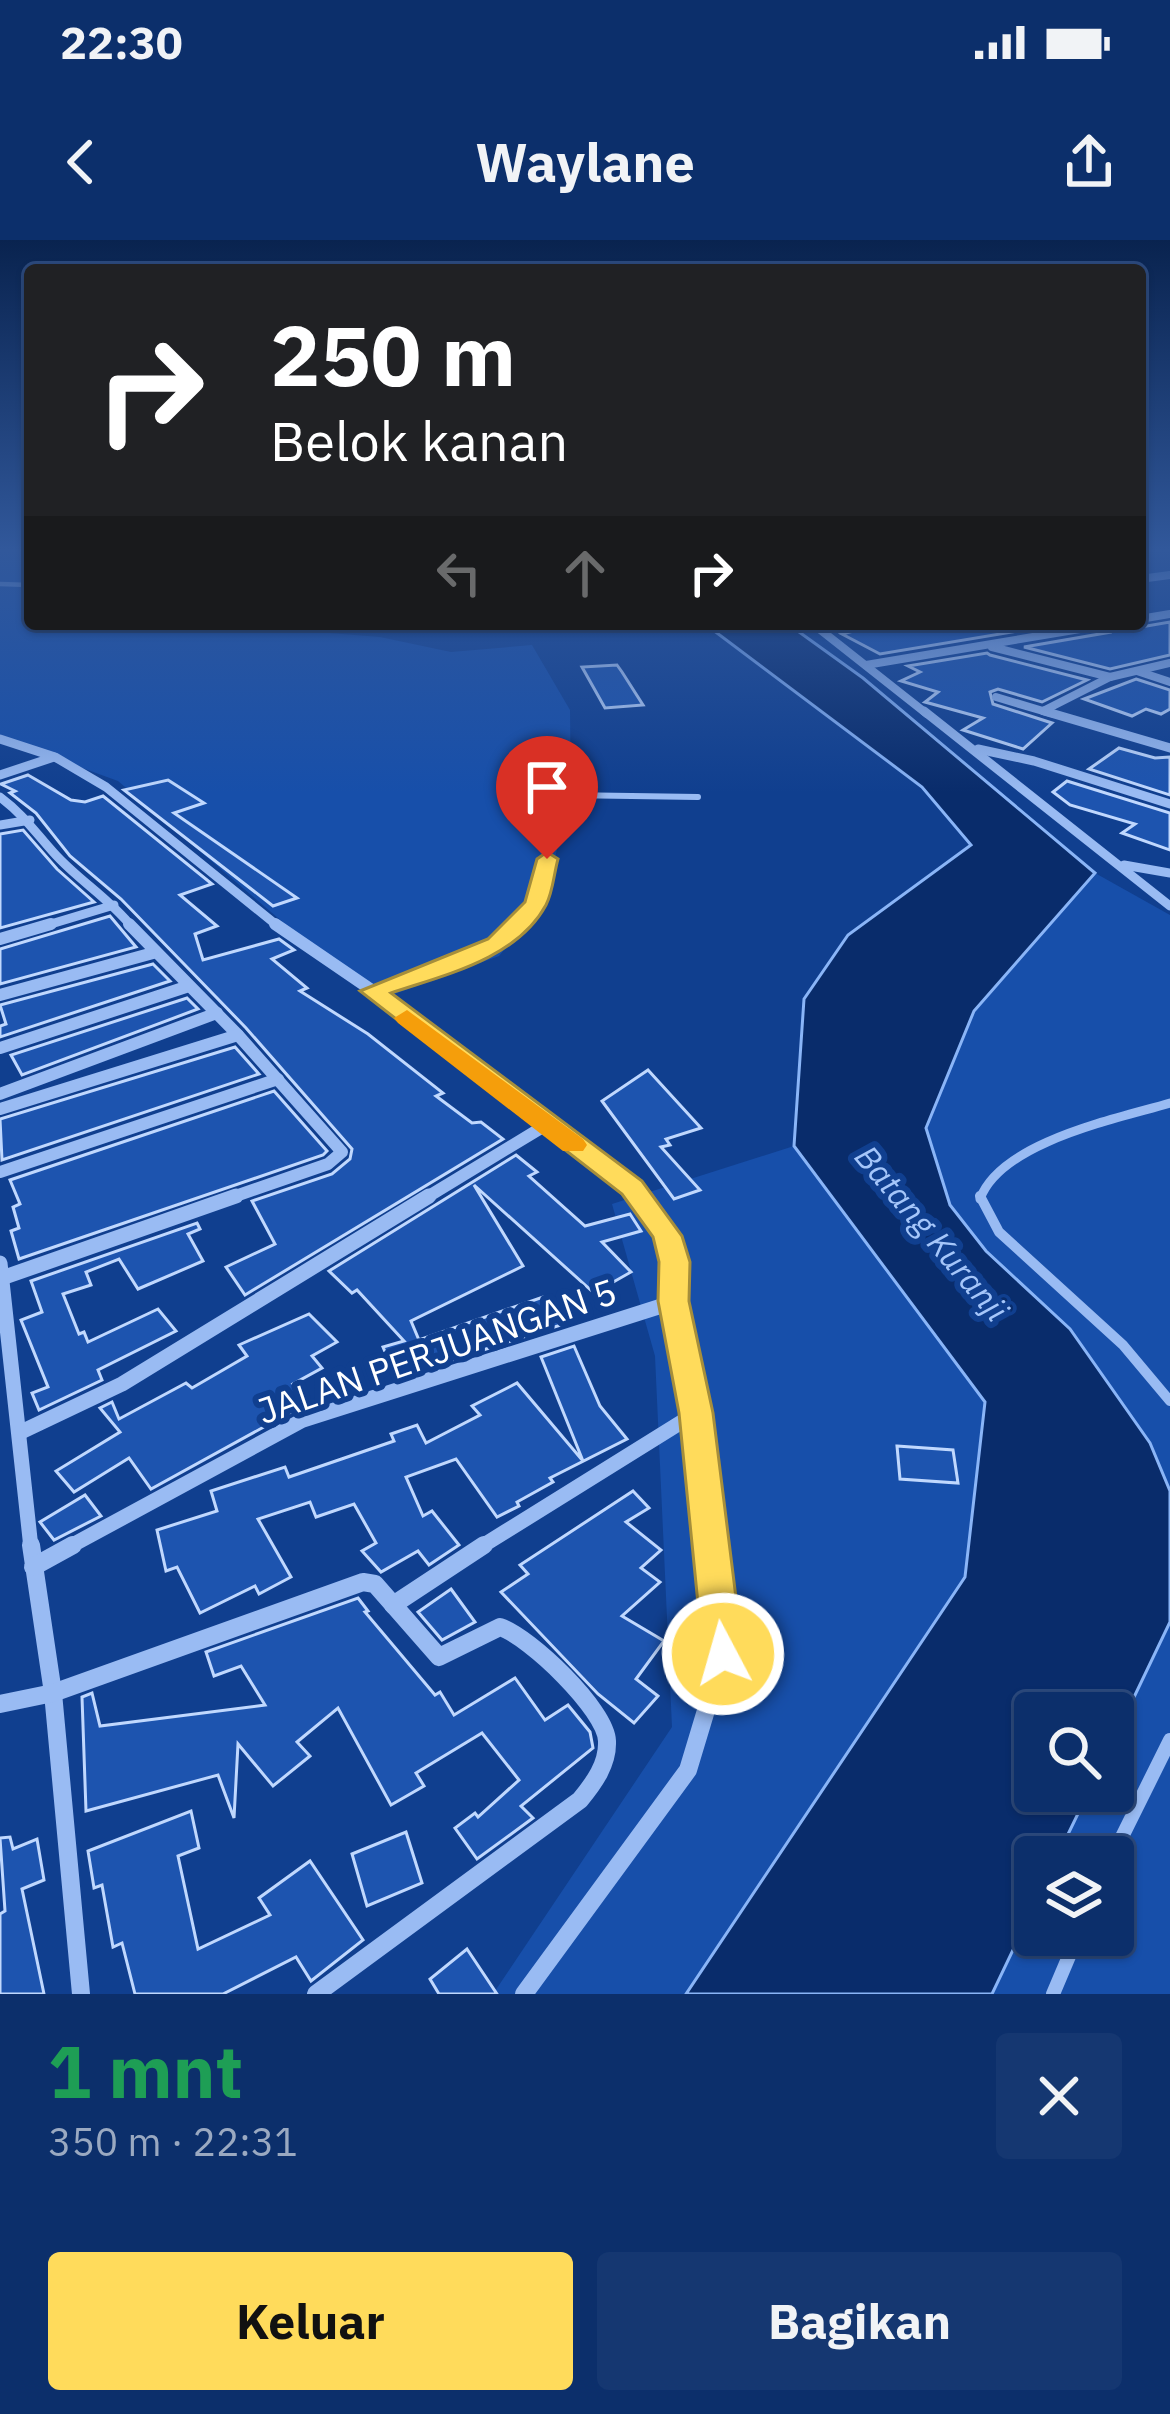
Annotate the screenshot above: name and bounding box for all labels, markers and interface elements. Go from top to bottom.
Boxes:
text: 22:30 [60,13,183,71]
text: Waylane [475,127,695,197]
icon: back [48,129,114,195]
icon: share [1056,129,1122,195]
text: 250 m [270,300,516,409]
icon: right [72,312,228,468]
text: Belok kanan [270,406,568,476]
icon: left [426,540,492,606]
icon: ahead [552,540,618,606]
icon: right [678,540,744,606]
pin [496,736,598,859]
icon: arrive [514,754,580,820]
water label: Batang Kuranji [846,1136,1019,1330]
street label: JALAN PERJUANGAN 5 [251,1267,623,1434]
position arrow [660,1591,786,1717]
map controls [1014,1692,1134,1956]
button: search [1014,1692,1134,1812]
button: layers [1014,1836,1134,1956]
text: 1 mnt [48,2024,243,2118]
button: close [996,2033,1122,2159]
text: 350 m · 22:31 [48,2116,298,2167]
button: Keluar [48,2252,573,2390]
button: Bagikan [597,2252,1122,2390]

